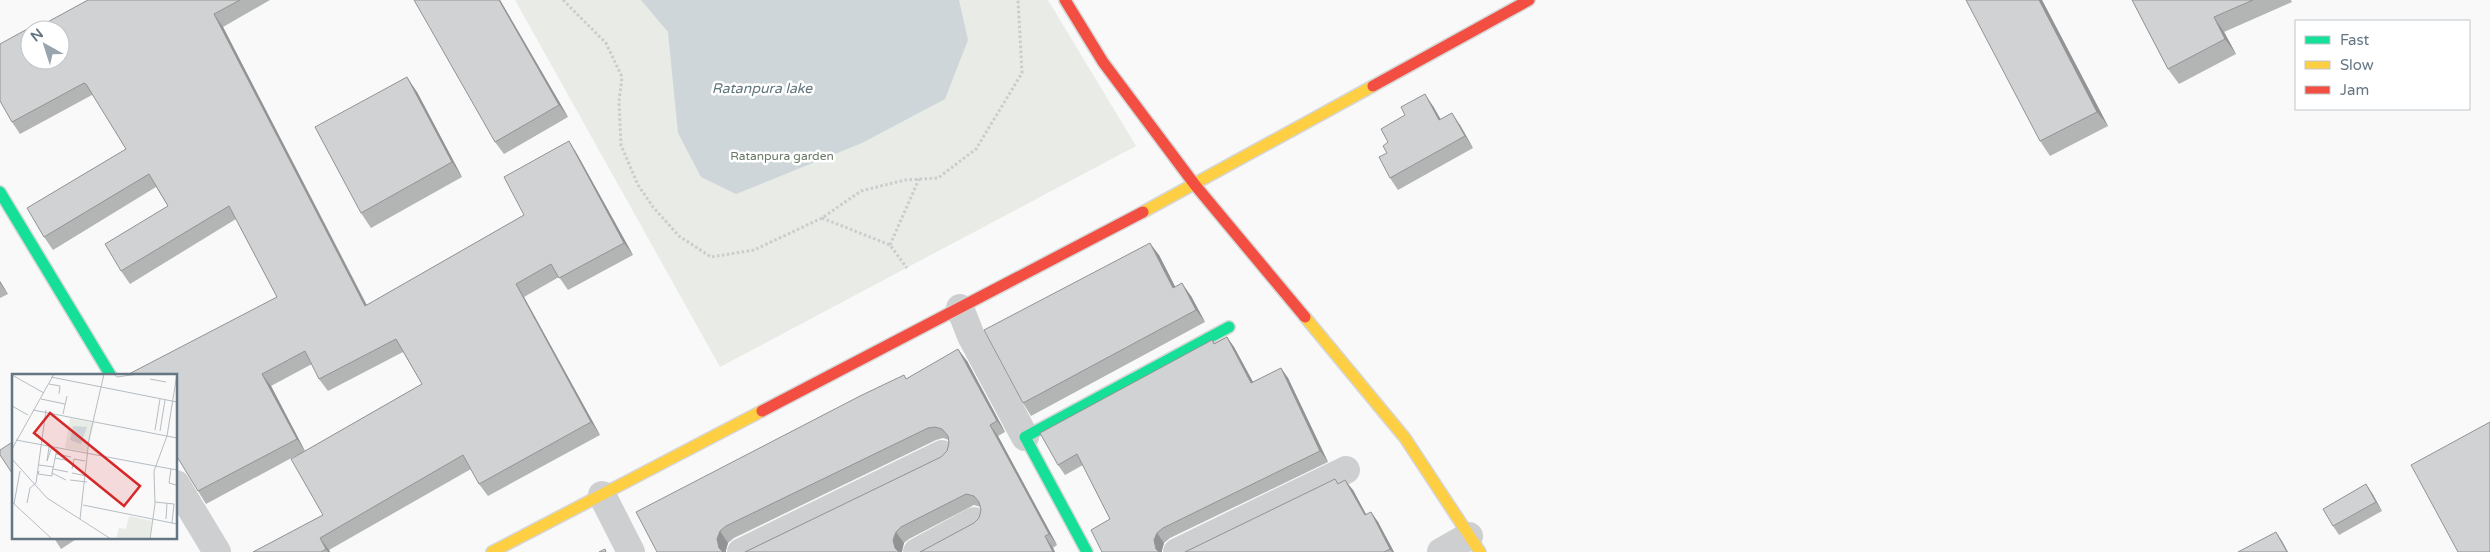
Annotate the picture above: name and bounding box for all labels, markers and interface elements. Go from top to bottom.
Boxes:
north arrow [20,20,70,70]
legend [2295,20,2470,110]
text: N [27,25,47,45]
text: Fast [2340,31,2370,49]
text: Slow [2340,56,2374,74]
water label: Ratanpura lake [712,80,813,97]
text: Jam [2340,81,2369,99]
park label: Ratanpura garden [730,149,834,163]
inset map [12,374,178,540]

